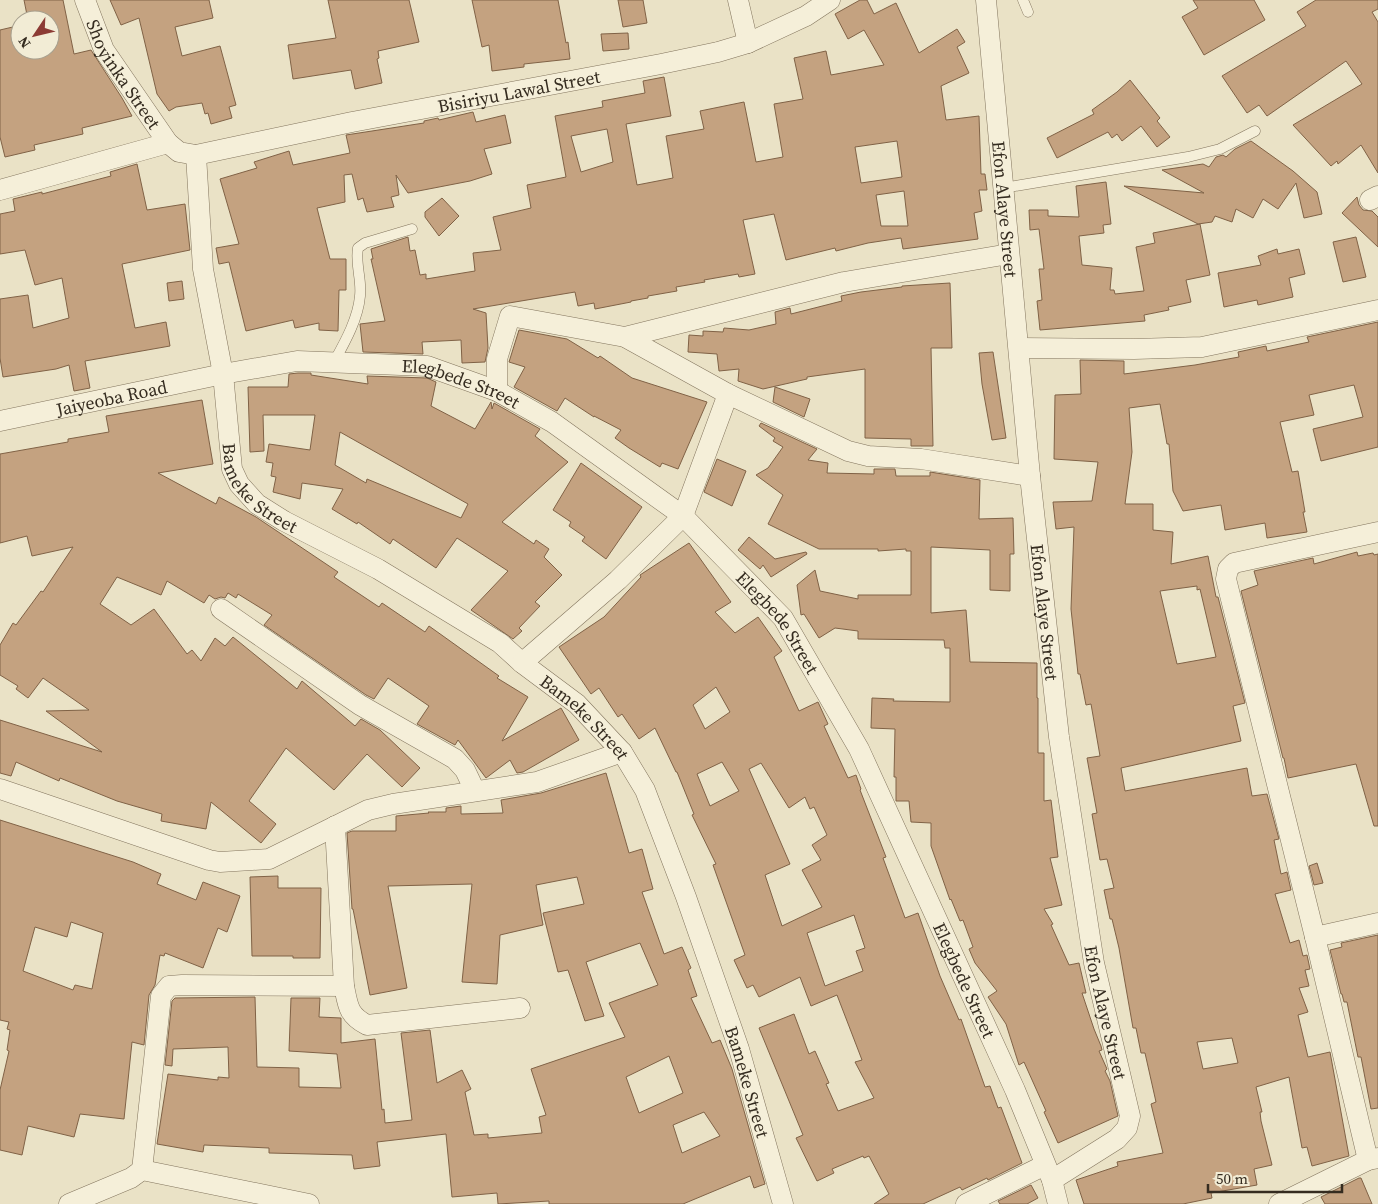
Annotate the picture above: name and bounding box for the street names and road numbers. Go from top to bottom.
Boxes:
street label: Shoyinka Street [81,16,167,134]
street label: Bisiriyu Lawal Street [435,63,602,118]
street label: Efon Alaye Street [987,140,1024,279]
street label: Elegbede Street [401,353,525,414]
street label: Jaiyeoba Road [53,374,169,422]
street label: Bameke Street [217,442,302,538]
street label: Efon Alaye Street [1025,543,1065,682]
street label: Elegbede Street [731,565,825,678]
street label: Bameke Street [535,668,636,764]
street label: Elegbede Street [927,918,1002,1042]
street label: Efon Alaye Street [1079,943,1133,1082]
street label: Bameke Street [719,1023,776,1141]

